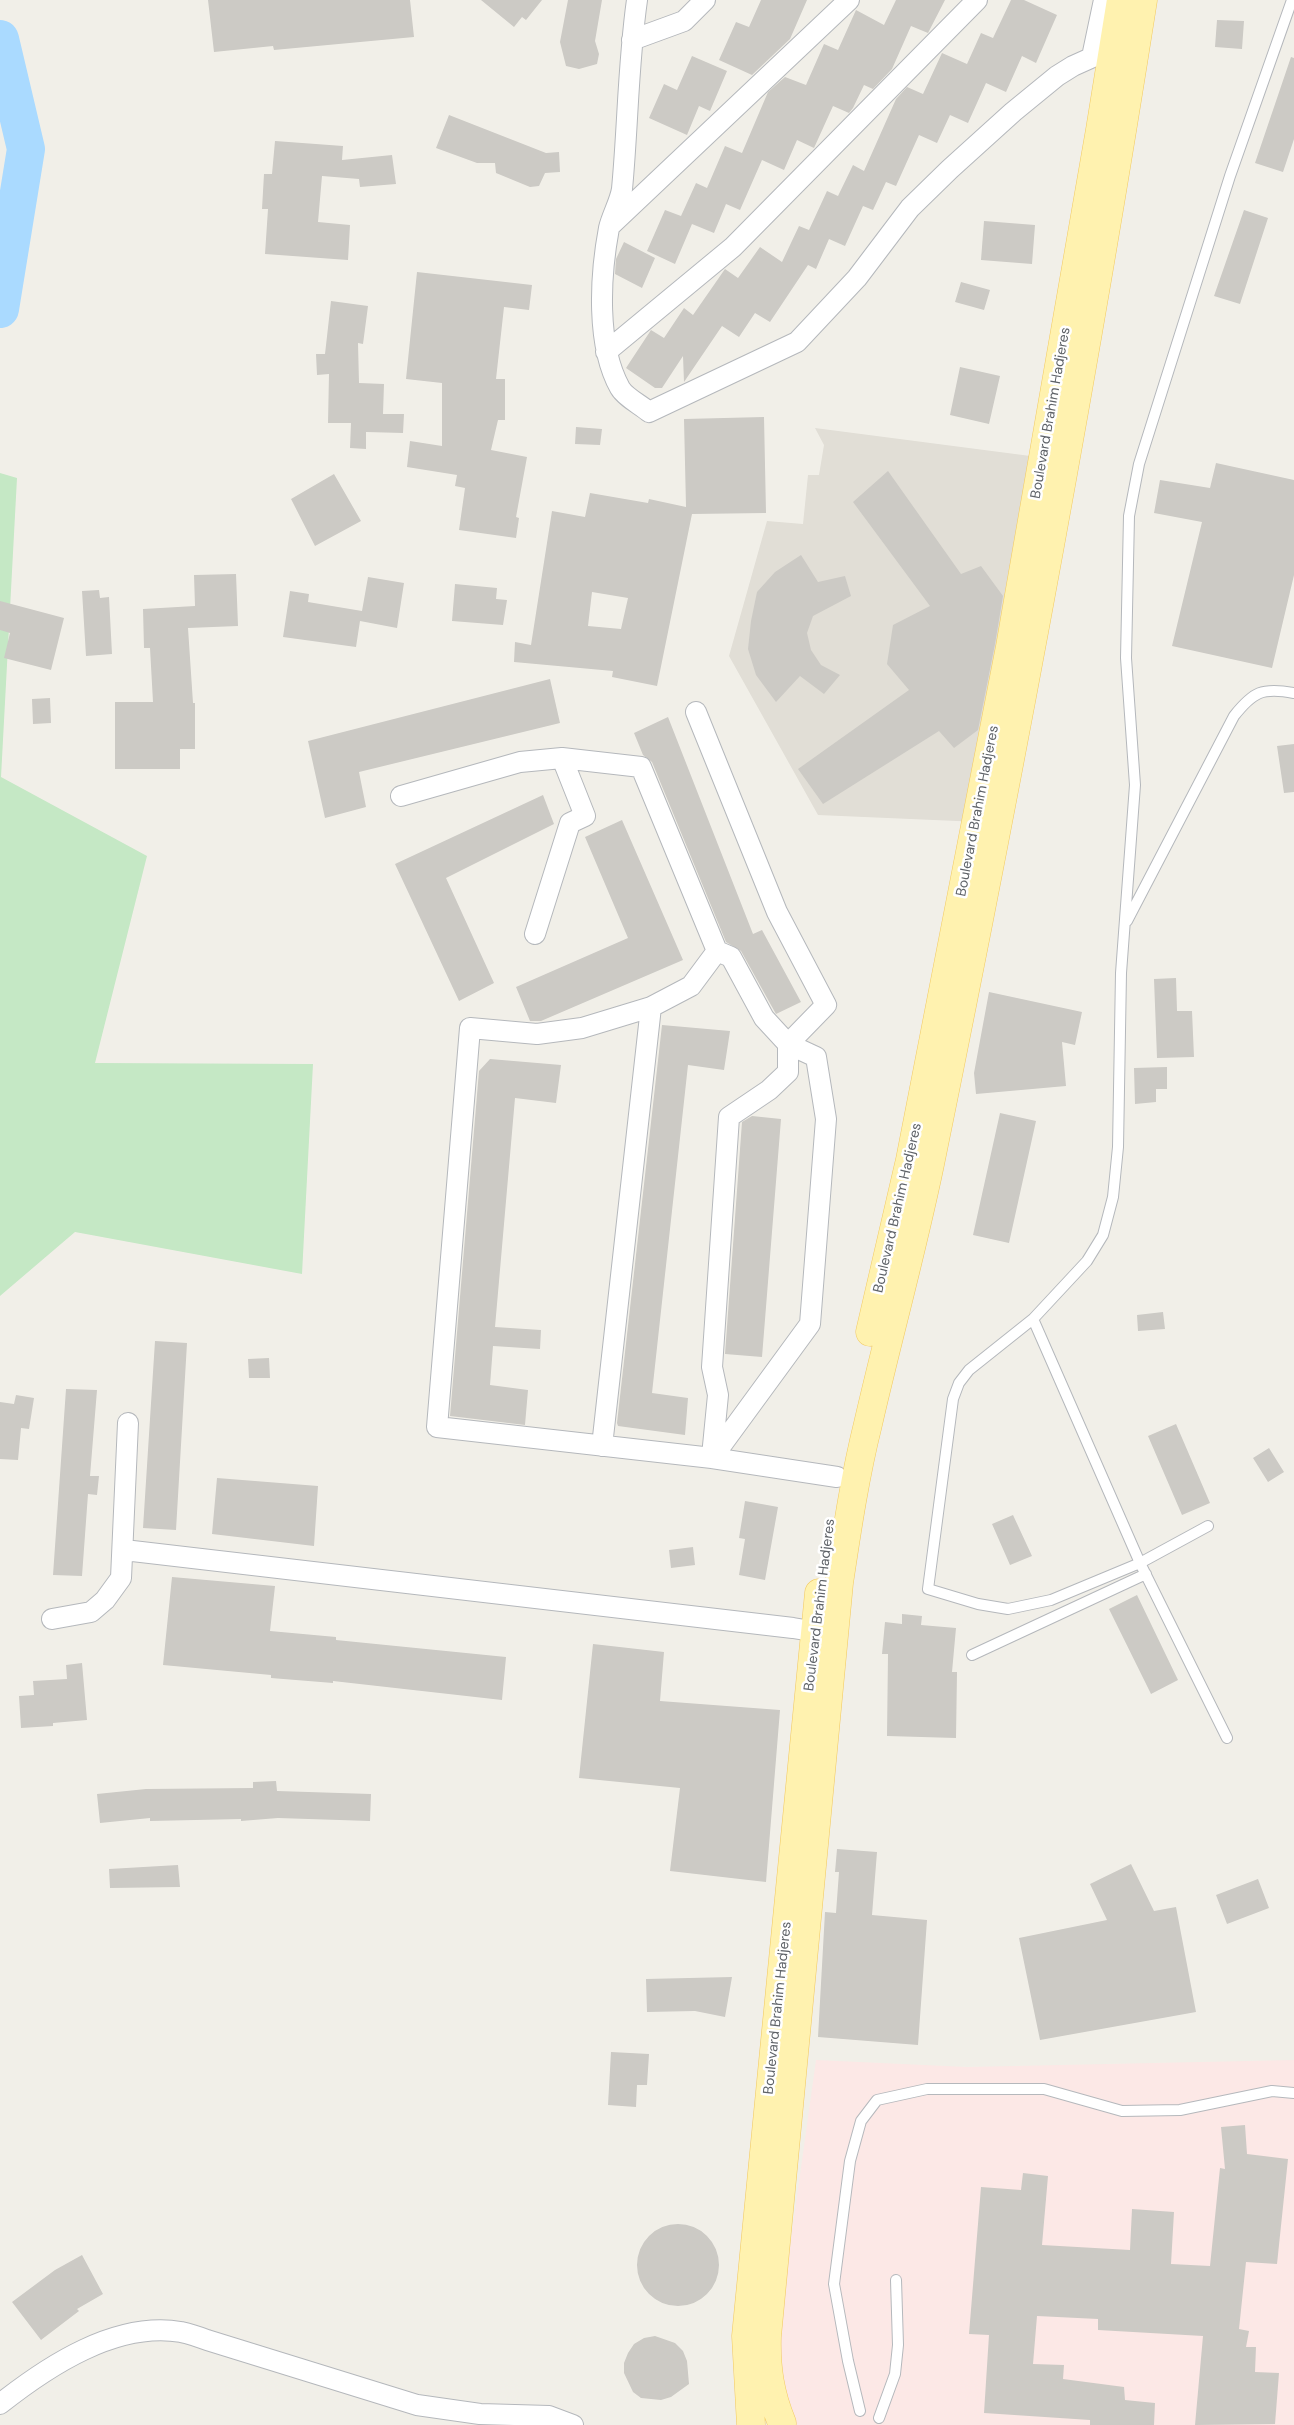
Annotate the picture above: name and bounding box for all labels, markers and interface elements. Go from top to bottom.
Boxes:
street label: Boulevard Brahim Hadjeres [1028,326,1074,500]
street label: Boulevard Brahim Hadjeres [953,724,1003,898]
street label: Boulevard Brahim Hadjeres [870,1122,926,1294]
street label: Boulevard Brahim Hadjeres [801,1518,839,1692]
street label: Boulevard Brahim Hadjeres [761,1921,795,2095]

